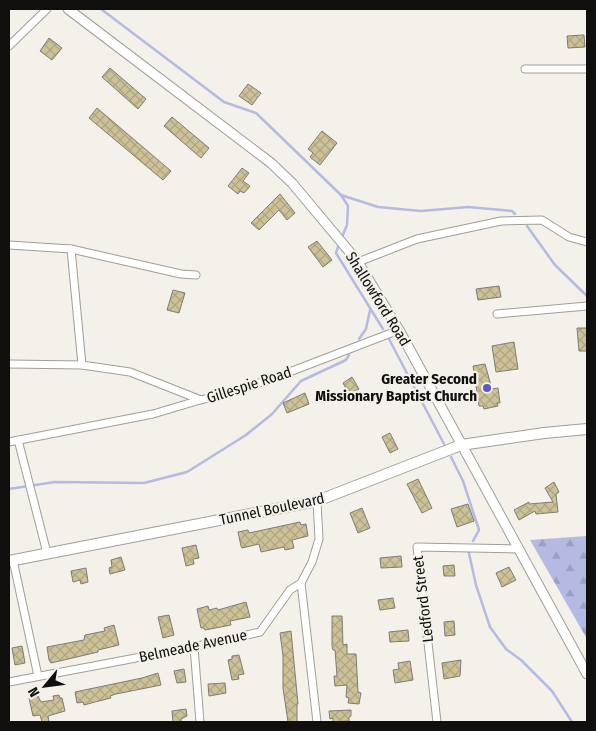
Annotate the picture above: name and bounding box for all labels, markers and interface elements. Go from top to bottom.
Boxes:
street label: Shallowford Road [342,248,414,350]
street label: Gillespie Road [204,363,294,407]
place label: Greater Second Missionary Baptist Church [315,370,477,405]
marker: Greater Second Missionary Baptist Church [481,382,493,394]
street label: Tunnel Boulevard [218,489,326,529]
street label: Ledford Street [409,554,437,643]
street label: Belmeade Avenue [137,626,249,666]
north arrow [20,661,70,711]
text: N [25,684,44,700]

